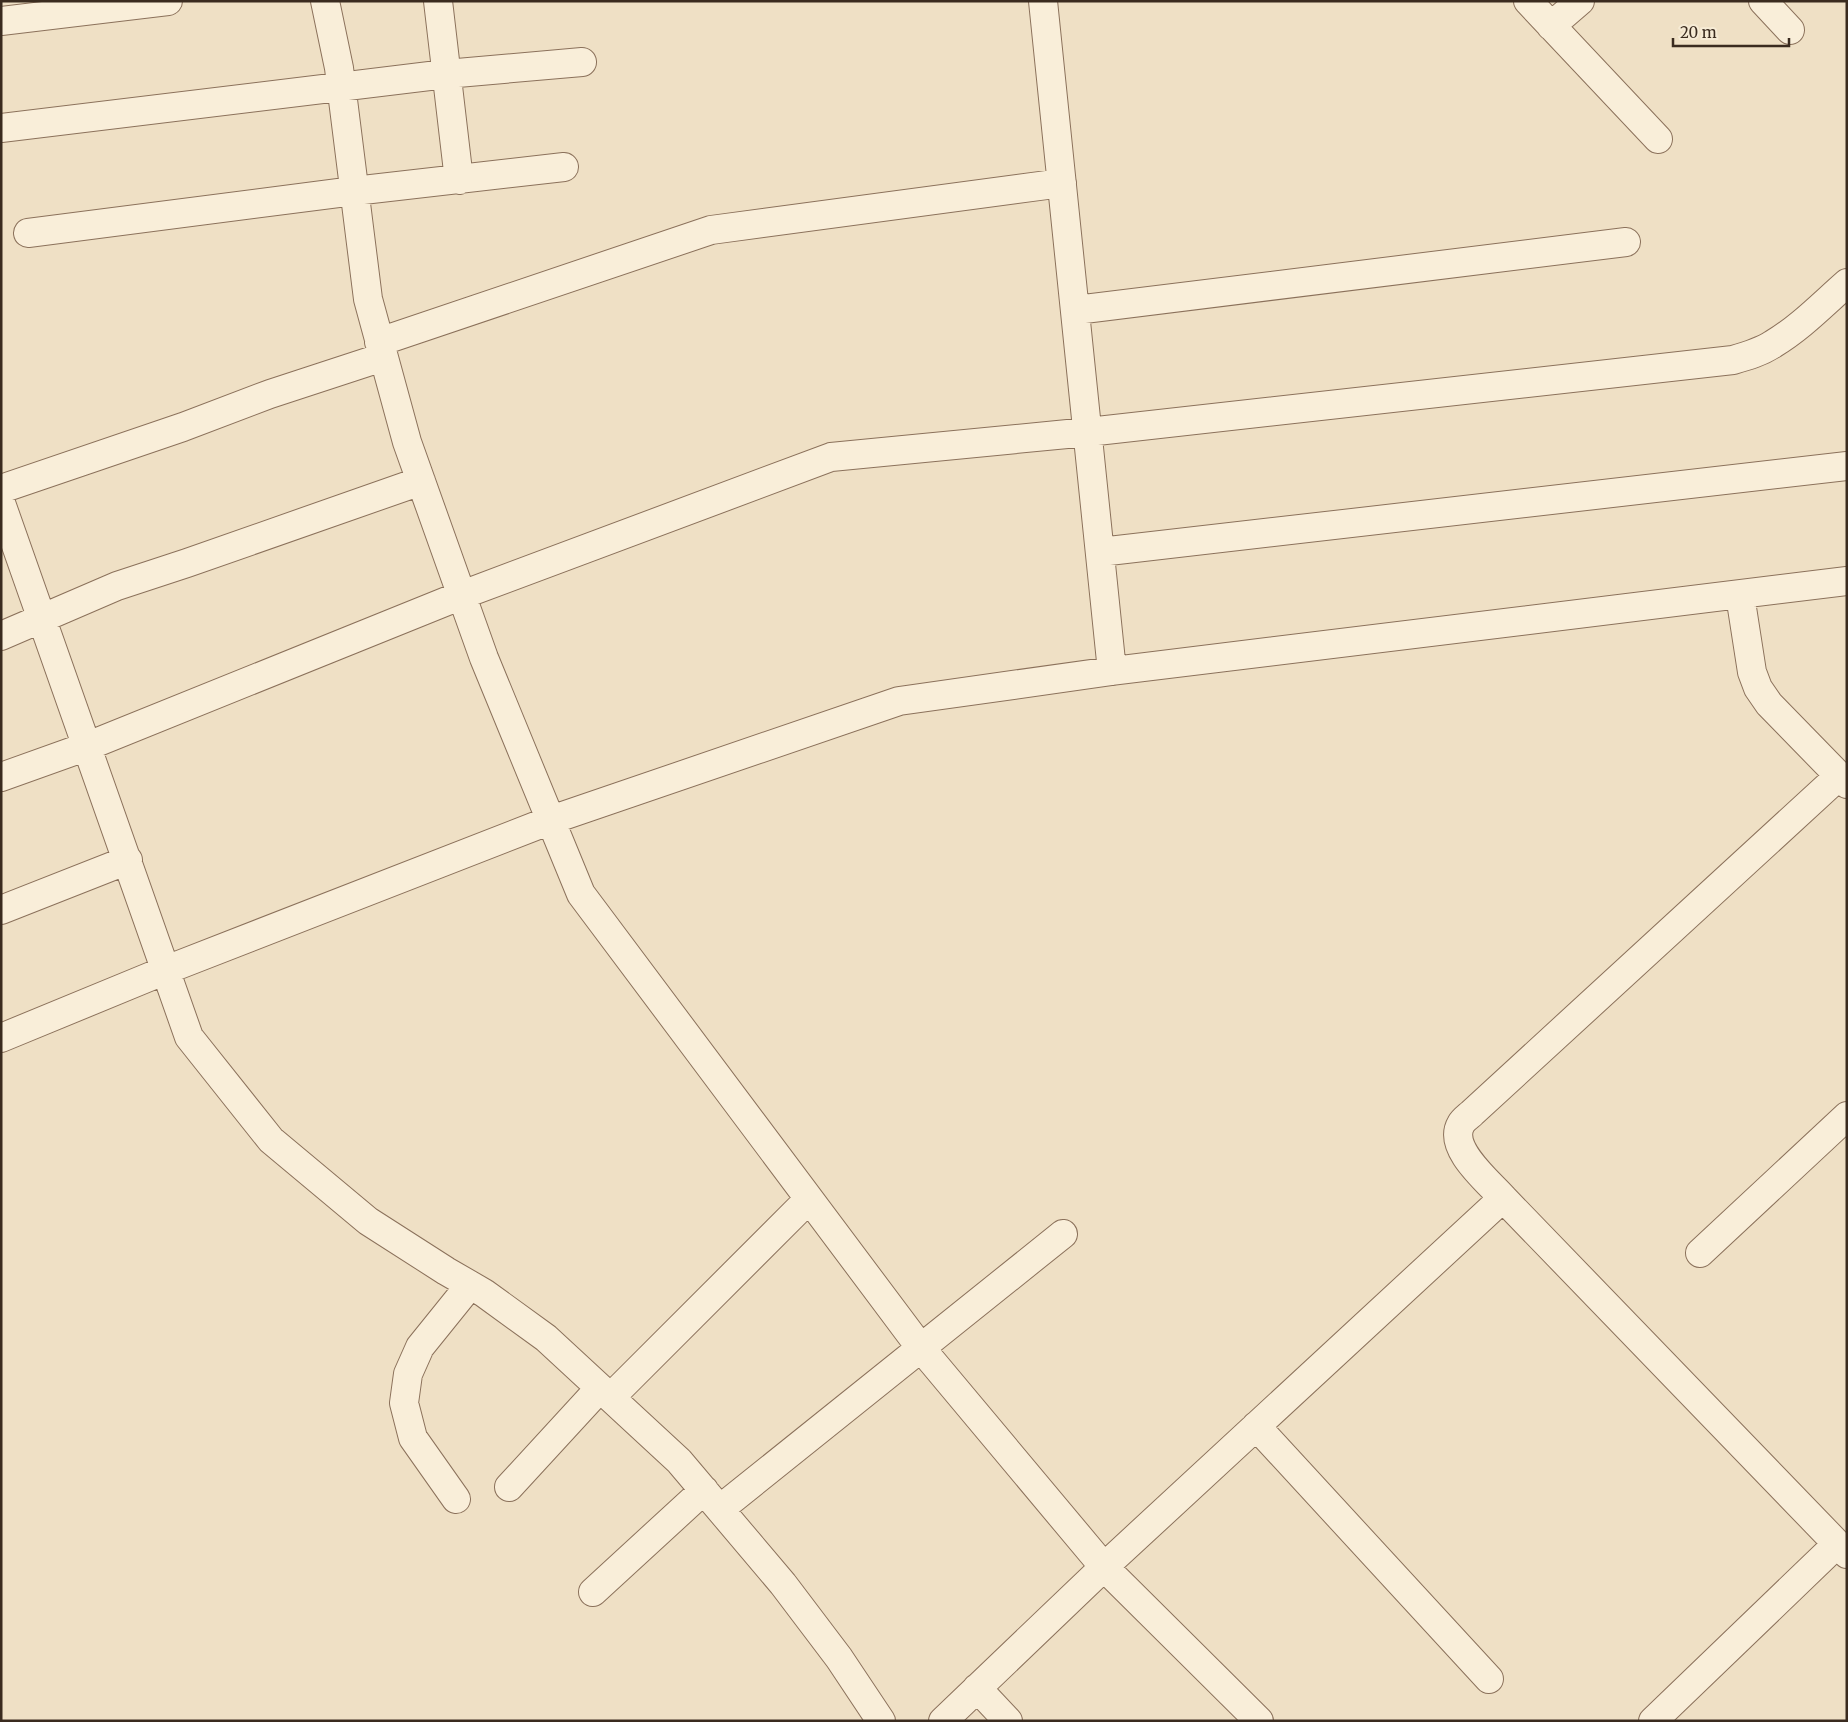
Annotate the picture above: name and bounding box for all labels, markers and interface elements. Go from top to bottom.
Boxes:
scale bar [1673,15,1789,47]
text: 20 m [1680,23,1717,42]

